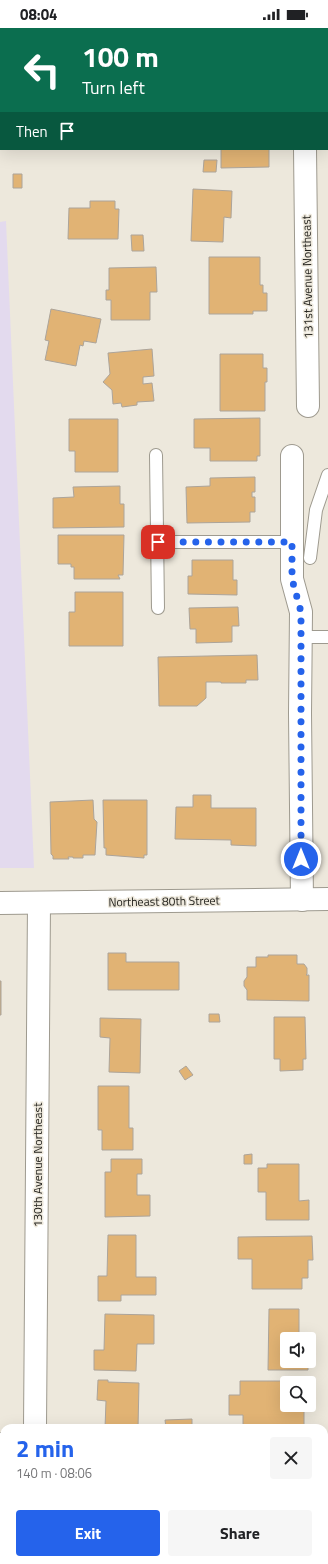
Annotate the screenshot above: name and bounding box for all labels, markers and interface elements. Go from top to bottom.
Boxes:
text: 08:04 [20,3,57,26]
text: 100 m [82,35,159,78]
icon: left [16,44,68,96]
text: Turn left [82,74,145,101]
text: Then [16,120,48,143]
icon: arrive [56,120,78,142]
street label: 131st Avenue Northeast [296,214,318,339]
pin [141,525,175,559]
icon: arrive [147,531,169,553]
position arrow [280,838,322,880]
street label: Northeast 80th Street [108,891,221,911]
street label: 130th Avenue Northeast [28,1102,47,1227]
map controls [280,1332,316,1412]
button: sound [280,1332,316,1368]
button: search [280,1376,316,1412]
text: 2 min [16,1430,74,1466]
button: close [270,1437,312,1479]
text: 140 m · 08:06 [16,1463,92,1483]
button: Exit [16,1510,160,1556]
button: Share [168,1510,312,1556]

